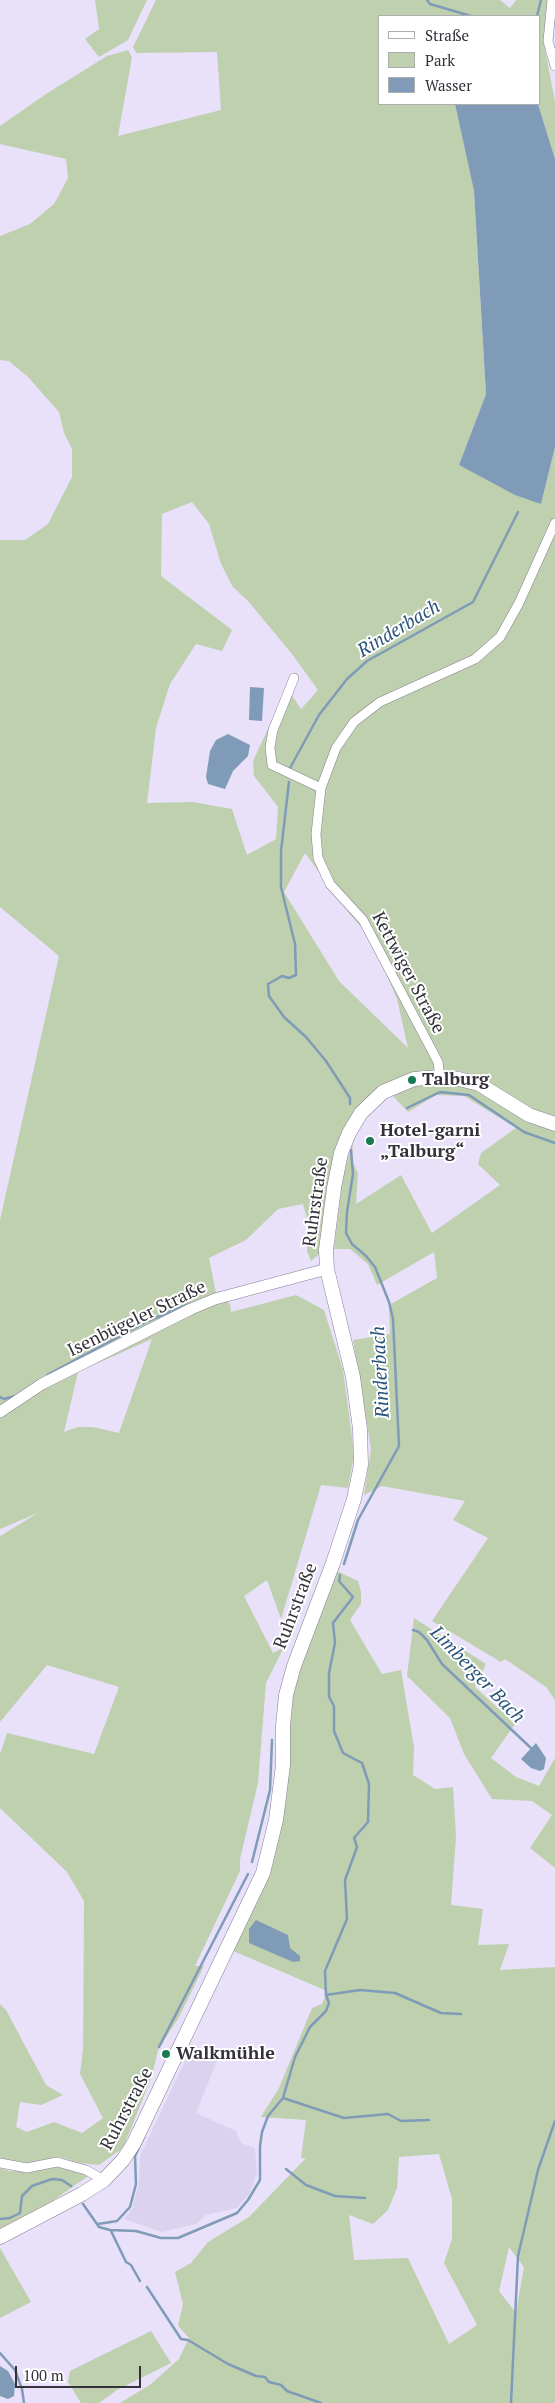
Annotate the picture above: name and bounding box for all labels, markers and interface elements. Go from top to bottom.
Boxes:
legend [378,15,540,105]
text: Straße [425,25,469,45]
text: Park [425,50,455,70]
text: Wasser [425,75,472,95]
water label: Rinderbach [354,595,444,663]
street label: Kettwiger Straße [367,909,449,1037]
place label: Talburg [422,1069,489,1091]
marker: Talburg [406,1074,418,1086]
place label: Hotel-garni „Talburg“ [380,1120,480,1162]
marker: Hotel-garni „Talburg“ [364,1135,376,1147]
street label: Ruhrstraße [299,1156,333,1248]
street label: Isenbügeler Straße [64,1276,210,1362]
water label: Rinderbach [367,1325,395,1419]
street label: Ruhrstraße [270,1560,322,1652]
water label: Limberger Bach [425,1622,529,1728]
place label: Walkmühle [176,2043,275,2065]
marker: Walkmühle [160,2048,172,2060]
street label: Ruhrstraße [96,2064,158,2154]
scale bar [18,2356,144,2388]
text: 100 m [23,2365,64,2385]

